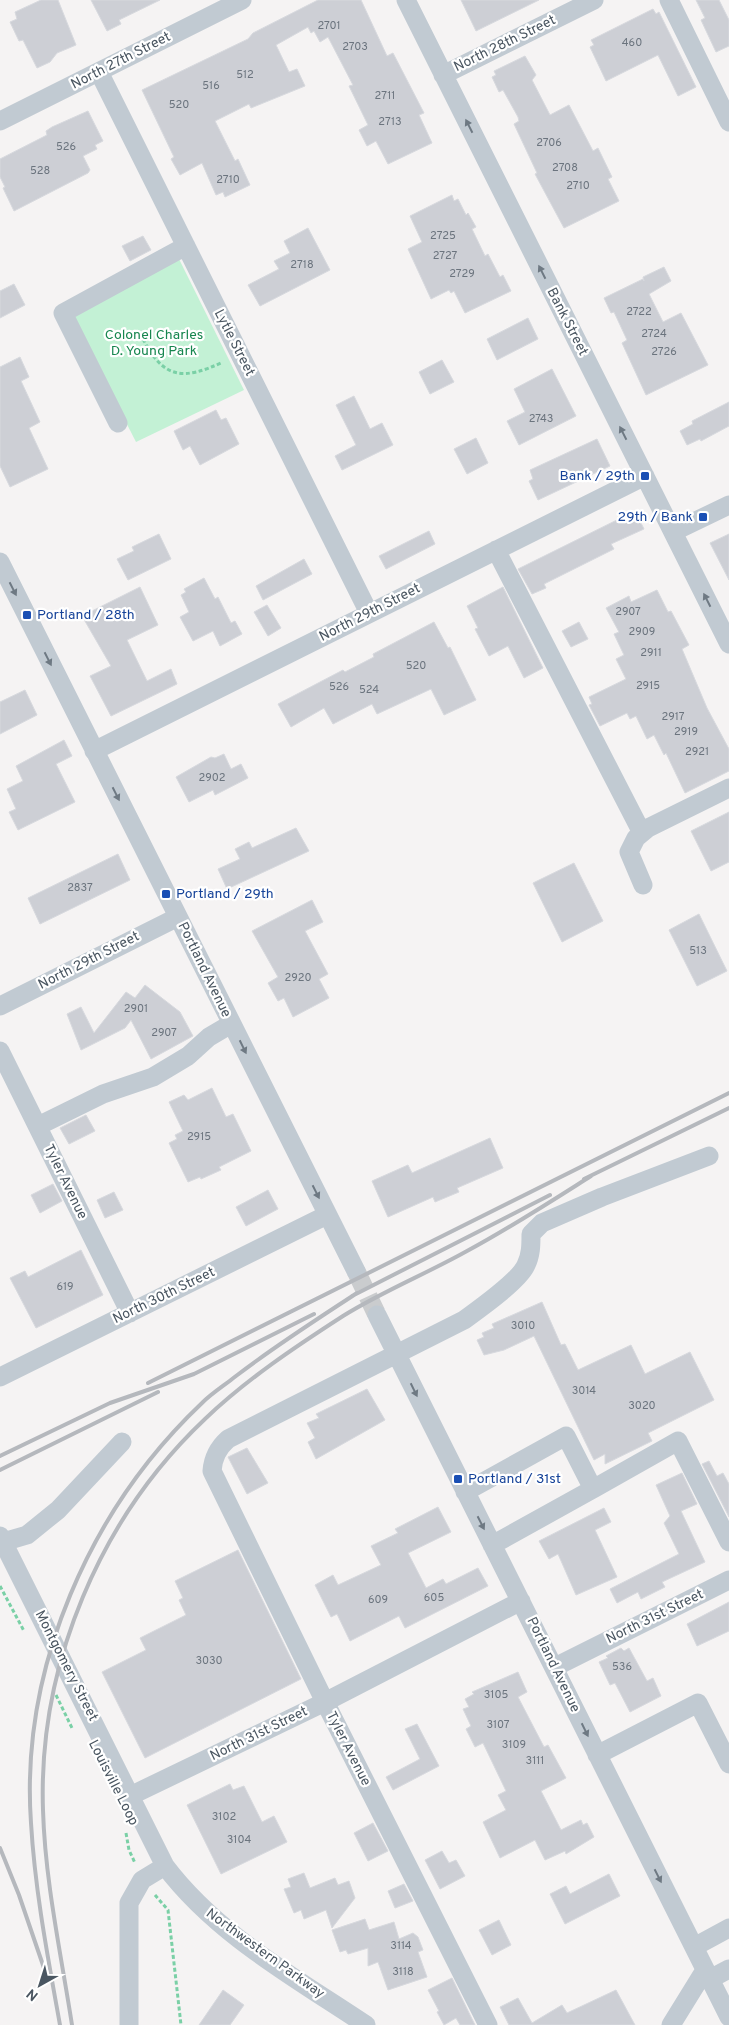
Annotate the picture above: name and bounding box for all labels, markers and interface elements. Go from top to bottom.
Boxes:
street label: North 28th Street [451,12,559,76]
house number: 2701 [317,19,341,33]
street label: North 27th Street [68,29,174,93]
house number: 460 [622,36,642,50]
house number: 2703 [342,40,368,54]
house number: 512 [236,68,254,82]
house number: 516 [202,79,220,93]
house number: 2711 [375,89,395,103]
house number: 520 [169,98,189,112]
house number: 2713 [378,115,402,129]
one-way arrow [465,119,473,134]
house number: 2706 [536,136,562,150]
house number: 526 [56,140,76,154]
house number: 2708 [552,161,578,175]
house number: 528 [30,164,50,178]
house number: 2710 [216,173,240,187]
house number: 2710 [566,179,590,193]
house number: 2725 [430,229,456,243]
house number: 2727 [433,249,458,263]
house number: 2718 [290,258,314,272]
one-way arrow [538,265,546,279]
house number: 2729 [449,267,475,281]
street label: Bank Street [543,285,591,359]
house number: 2722 [626,305,652,319]
street label: Lytle Street [210,307,258,379]
park label: Colonel Charles D. Young Park [105,327,203,360]
house number: 2724 [641,327,667,341]
house number: 2726 [651,345,677,359]
house number: 2743 [529,412,553,426]
one-way arrow [619,426,627,440]
place label: Bank / 29th [560,468,635,485]
marker: Bank / 29th [639,470,651,482]
place label: 29th / Bank [618,509,693,526]
marker: 29th / Bank [697,511,709,523]
street label: North 29th Street [317,580,423,646]
one-way arrow [9,582,17,596]
one-way arrow [703,593,711,608]
house number: 2907 [615,605,641,619]
place label: Portland / 28th [37,607,135,624]
marker: Portland / 28th [21,609,33,621]
house number: 2909 [629,625,655,639]
house number: 2911 [640,646,662,660]
one-way arrow [44,652,52,666]
house number: 520 [406,659,426,673]
house number: 2915 [636,679,660,693]
house number: 526 [329,680,349,694]
house number: 524 [359,683,379,697]
house number: 2917 [661,710,685,724]
house number: 2919 [674,725,698,739]
house number: 2921 [685,745,709,759]
house number: 2902 [198,771,226,785]
one-way arrow [112,787,120,802]
house number: 2837 [67,881,93,895]
place label: Portland / 29th [176,886,274,903]
marker: Portland / 29th [160,888,172,900]
street label: Portland Avenue [174,920,234,1020]
street label: North 29th Street [36,928,142,994]
house number: 513 [689,944,707,958]
house number: 2920 [284,971,312,985]
house number: 2901 [124,1002,148,1016]
house number: 2907 [151,1026,177,1040]
one-way arrow [239,1040,247,1055]
house number: 2915 [187,1130,211,1144]
street label: Tyler Avenue [40,1142,90,1222]
one-way arrow [312,1185,320,1200]
street label: North 30th Street [110,1264,218,1328]
house number: 619 [56,1280,74,1294]
house number: 3010 [511,1319,535,1333]
one-way arrow [410,1383,418,1397]
house number: 3014 [572,1384,596,1398]
house number: 3020 [628,1399,656,1413]
place label: Portland / 31st [468,1471,561,1488]
marker: Portland / 31st [452,1473,464,1485]
one-way arrow [477,1515,485,1530]
street label: North 31st Street [603,1586,707,1648]
house number: 605 [424,1591,444,1605]
house number: 609 [368,1593,388,1607]
street label: Montgomery Street [31,1608,101,1724]
street label: Portland Avenue [523,1615,583,1715]
house number: 3030 [195,1654,223,1668]
house number: 536 [612,1660,632,1674]
house number: 3105 [484,1688,508,1702]
street label: North 31st Street [207,1703,311,1765]
street label: Tyler Avenue [322,1709,374,1789]
house number: 3107 [486,1718,510,1732]
one-way arrow [581,1723,589,1737]
street label: Louisville Loop [84,1737,142,1829]
house number: 3109 [502,1738,526,1752]
house number: 3111 [526,1754,544,1768]
house number: 3102 [212,1810,236,1824]
house number: 3104 [227,1833,251,1847]
one-way arrow [654,1868,662,1883]
street label: Northwestern Parkway [202,1905,328,2003]
house number: 3114 [390,1939,412,1953]
north arrow [15,1960,65,2010]
house number: 3118 [392,1965,414,1979]
text: N [24,1984,42,2004]

